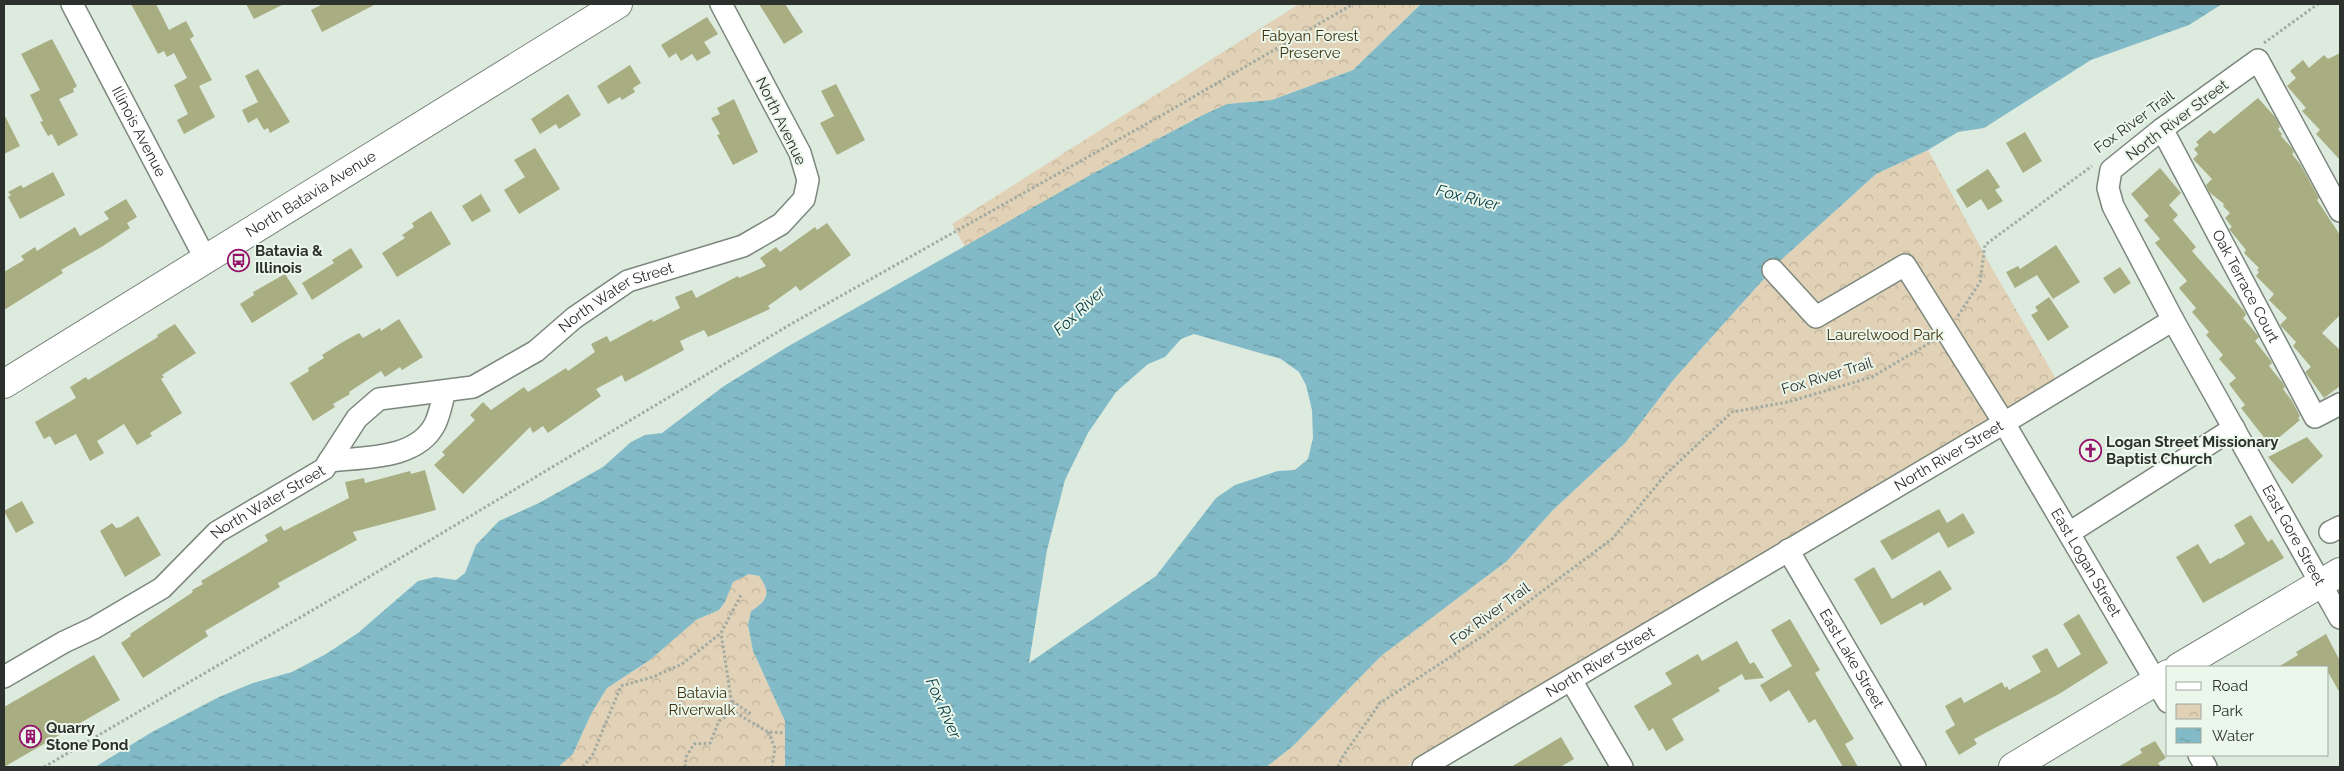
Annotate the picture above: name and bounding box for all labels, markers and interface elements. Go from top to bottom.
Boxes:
park label: Fabyan Forest Preserve [1261,27,1359,62]
street label: North Avenue [752,74,810,168]
street label: North River Street [2122,76,2232,164]
street label: Illinois Avenue [108,83,170,180]
street label: Fox River Trail [2090,86,2178,157]
street label: North Batavia Avenue [242,147,380,241]
water label: Fox River [1434,180,1502,215]
street label: Oak Terrace Court [2208,227,2283,346]
place label: Batavia & Illinois [255,242,323,277]
bus stop icon: Batavia & Illinois [227,248,251,272]
street label: North Water Street [555,259,675,336]
water label: Fox River [1049,281,1110,339]
park label: Laurelwood Park [1826,326,1944,344]
street label: Fox River Trail [1779,353,1876,398]
street label: North River Street [1891,417,2006,495]
place label: Logan Street Missionary Baptist Church [2106,433,2279,468]
church icon: Logan Street Missionary Baptist Church [2078,439,2102,463]
street label: North Water Street [206,461,328,543]
street label: East Gore Street [2258,482,2329,589]
street label: East Logan Street [2047,505,2125,620]
street label: Fox River Trail [1446,578,1534,649]
street label: East Lake Street [1816,606,1888,712]
street label: North River Street [1543,623,1658,701]
legend [2166,666,2329,756]
water label: Fox River [922,675,965,742]
text: Road [2212,677,2248,695]
park label: Batavia Riverwalk [669,684,736,719]
text: Park [2212,702,2243,720]
place label: Quarry Stone Pond [46,719,129,754]
building icon: Quarry Stone Pond [18,725,42,749]
text: Water [2212,727,2255,745]

